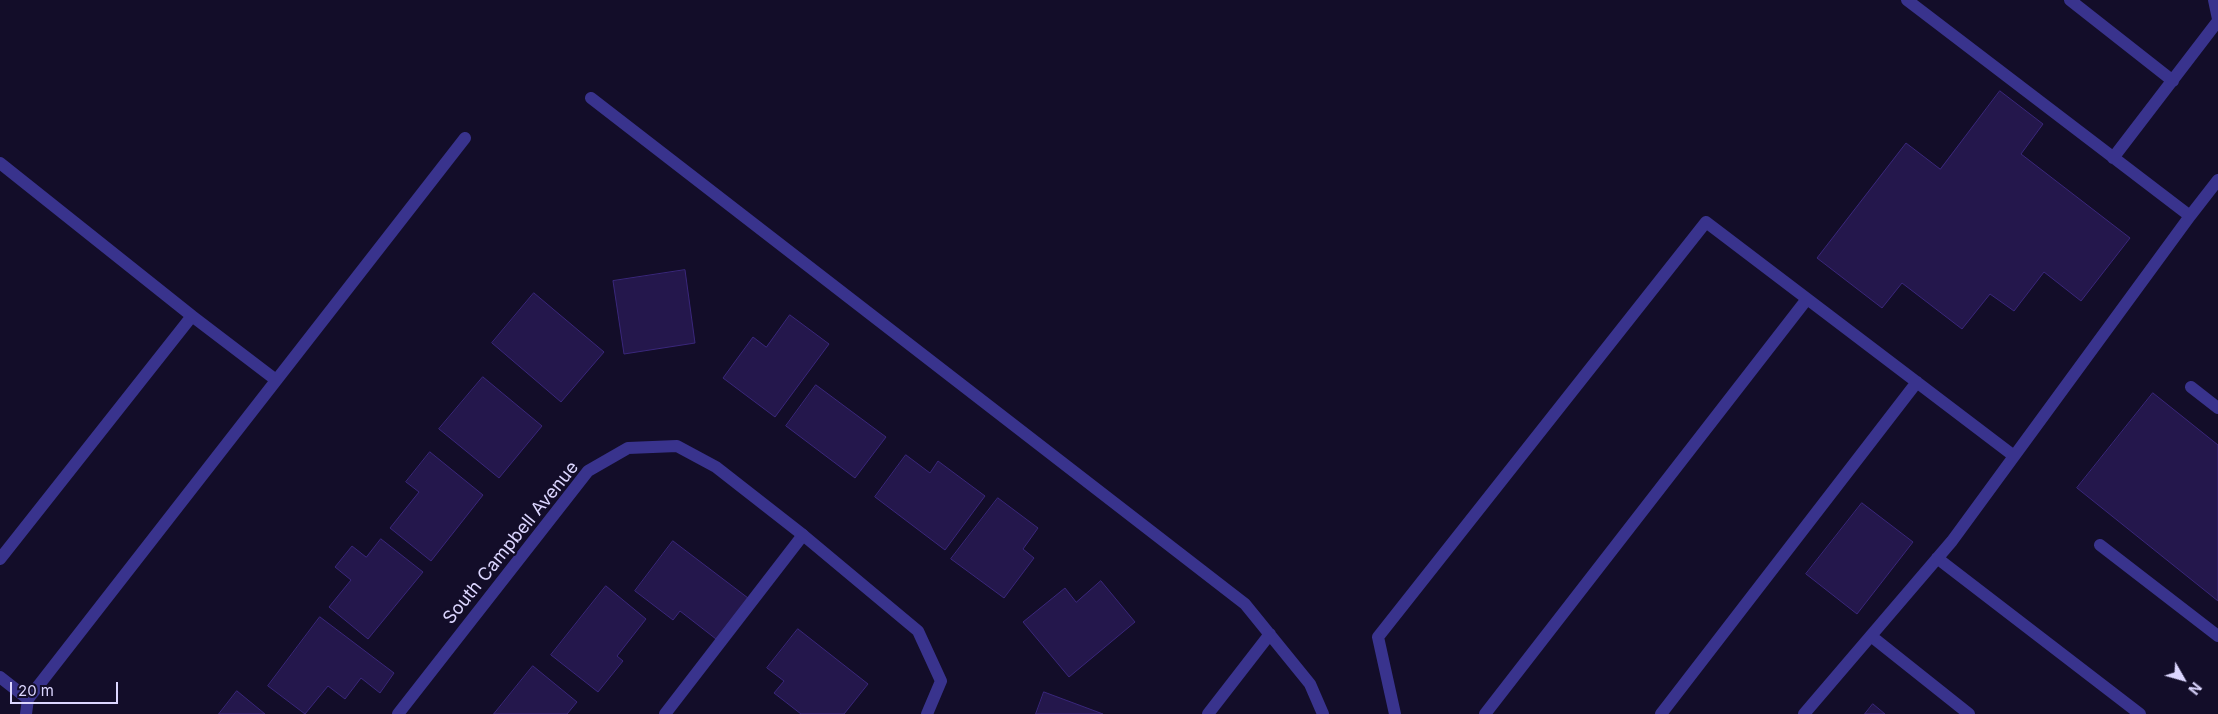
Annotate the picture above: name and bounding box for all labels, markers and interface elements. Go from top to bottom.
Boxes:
street label: South Campbell Avenue [439,457,583,629]
north arrow [2158,654,2208,704]
scale bar [12,672,120,704]
text: N [2185,679,2205,698]
text: 20 m [18,681,54,700]

